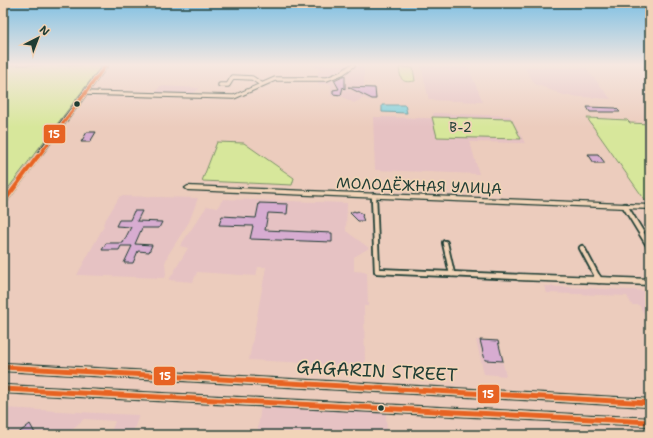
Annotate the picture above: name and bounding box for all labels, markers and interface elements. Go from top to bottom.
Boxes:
north arrow [18,18,58,58]
text: N [36,22,53,40]
unlabelled marker [72,99,82,109]
district label: В-2 [449,119,473,136]
line badge: 15 [43,124,66,144]
text: 15 [48,127,60,142]
street label: МОЛОДЁЖНАЯ УЛИЦА [336,173,502,199]
street label: GAGARIN STREET [296,355,458,387]
line badge: 15 [153,366,176,386]
text: 15 [159,369,171,384]
line badge: 15 [477,384,500,404]
text: 15 [482,387,494,402]
unlabelled marker [376,403,386,413]

